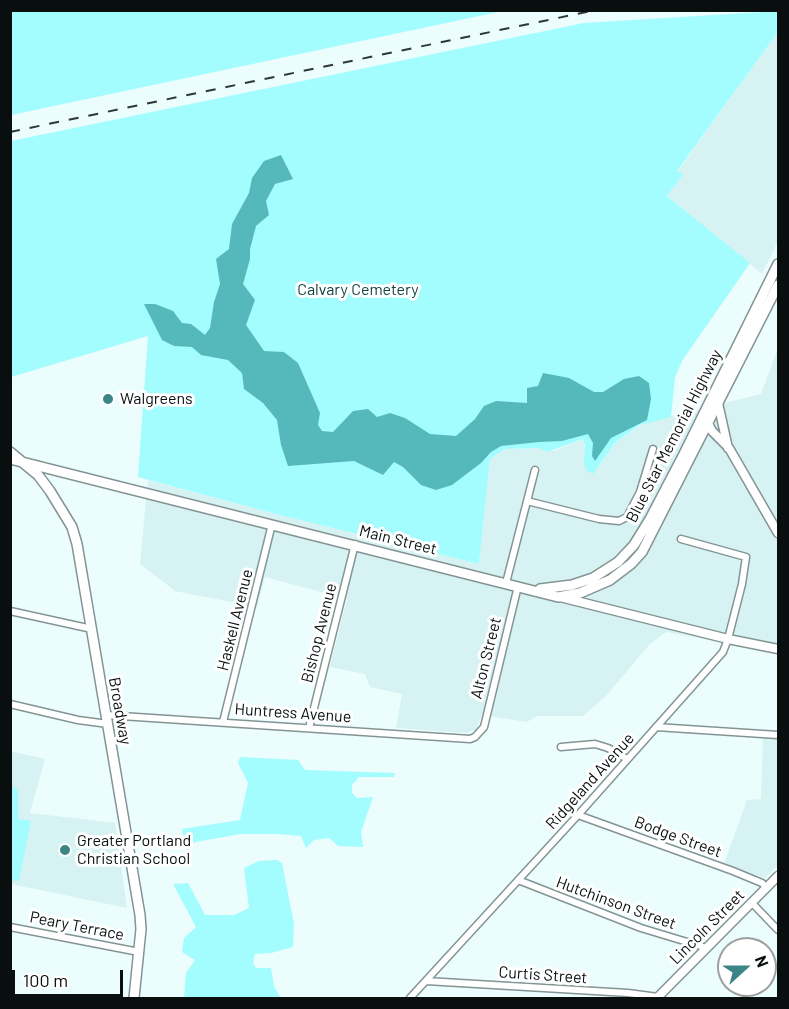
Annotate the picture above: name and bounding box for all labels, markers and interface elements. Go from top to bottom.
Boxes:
park label: Calvary Cemetery [297,280,419,300]
street label: Blue Star Memorial Highway [622,346,726,526]
place label: Walgreens [120,389,193,409]
marker: Walgreens [101,392,115,406]
street label: Main Street [357,521,439,559]
street label: Haskell Avenue [213,567,257,673]
street label: Bishop Avenue [297,581,341,685]
street label: Alton Street [467,615,505,701]
street label: Broadway [105,676,135,746]
street label: Huntress Avenue [234,699,352,727]
street label: Ridgeland Avenue [542,729,638,833]
street label: Bodge Street [632,812,724,862]
place label: Greater Portland Christian School [77,831,191,869]
marker: Greater Portland Christian School [58,843,72,857]
street label: Hutchinson Street [553,872,679,934]
street label: Lincoln Street [666,886,748,968]
street label: Peary Terrace [28,907,126,945]
north arrow [717,937,777,997]
text: N [752,953,773,969]
scale bar [15,958,126,996]
street label: Curtis Street [498,962,588,988]
text: 100 m [23,969,68,991]

